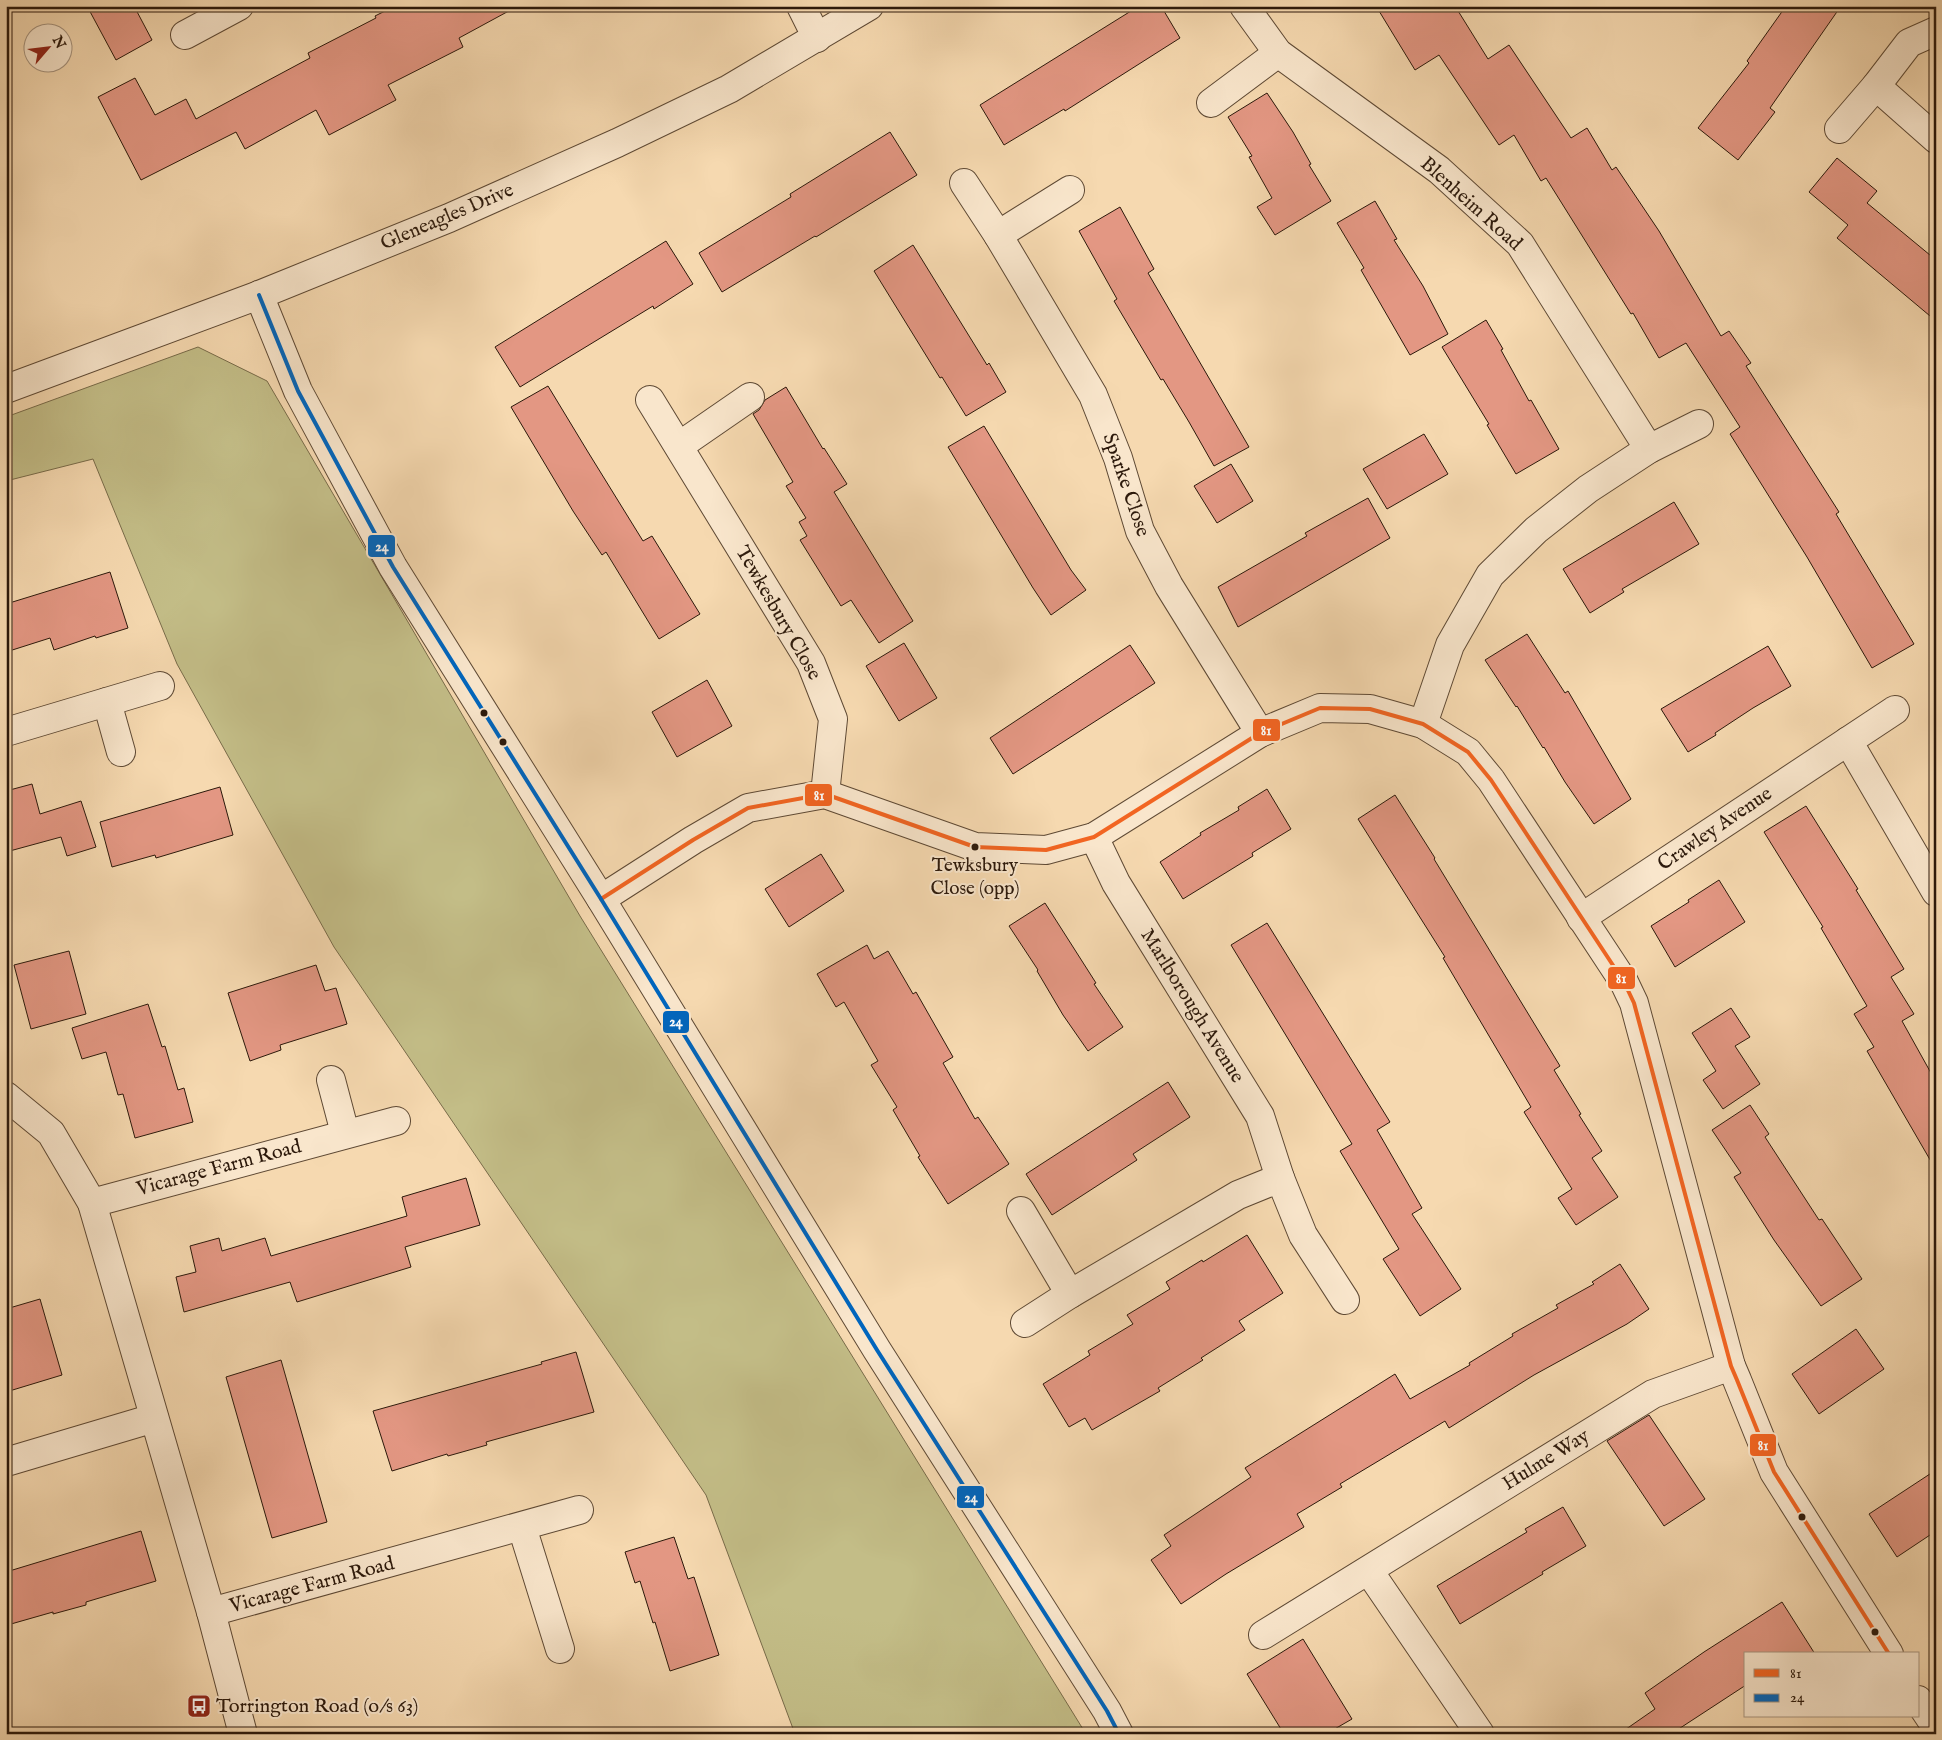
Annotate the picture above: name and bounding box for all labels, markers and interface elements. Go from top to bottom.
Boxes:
north arrow [22,22,72,72]
text: N [47,32,69,52]
street label: Blenheim Road [1415,152,1527,257]
street label: Gleneagles Drive [377,178,517,256]
street label: Sparke Close [1097,430,1155,540]
line badge: 24 [367,534,396,558]
text: 24 [375,538,390,556]
street label: Tewkesbury Close [729,541,827,685]
unlabelled marker [479,708,489,718]
line badge: 81 [1252,718,1281,742]
text: 81 [1261,722,1271,740]
unlabelled marker [498,737,508,747]
street label: Crawley Avenue [1653,781,1777,877]
line badge: 81 [804,783,833,807]
text: 81 [814,787,824,805]
marker: Tewksbury Close (opp) [970,842,980,852]
place label: Tewksbury Close (opp) [930,854,1020,901]
street label: Marlborough Avenue [1134,924,1250,1088]
line badge: 81 [1607,966,1636,990]
text: 81 [1616,970,1626,988]
line badge: 24 [662,1010,690,1034]
text: 24 [669,1013,684,1031]
street label: Vicarage Farm Road [133,1134,304,1202]
street label: Hulme Way [1498,1423,1594,1497]
line badge: 81 [1749,1433,1777,1457]
text: 81 [1758,1437,1768,1455]
line badge: 24 [956,1485,985,1509]
text: 24 [964,1489,979,1507]
unlabelled marker [1797,1512,1807,1522]
street label: Vicarage Farm Road [226,1551,397,1619]
unlabelled marker [1870,1627,1880,1637]
legend [1744,1652,1920,1718]
text: 81 [1790,1664,1801,1683]
text: 24 [1790,1688,1805,1707]
bus stop icon: Torrington Road (o/s 63) [186,1693,212,1719]
place label: Torrington Road (o/s 63) [216,1694,418,1719]

